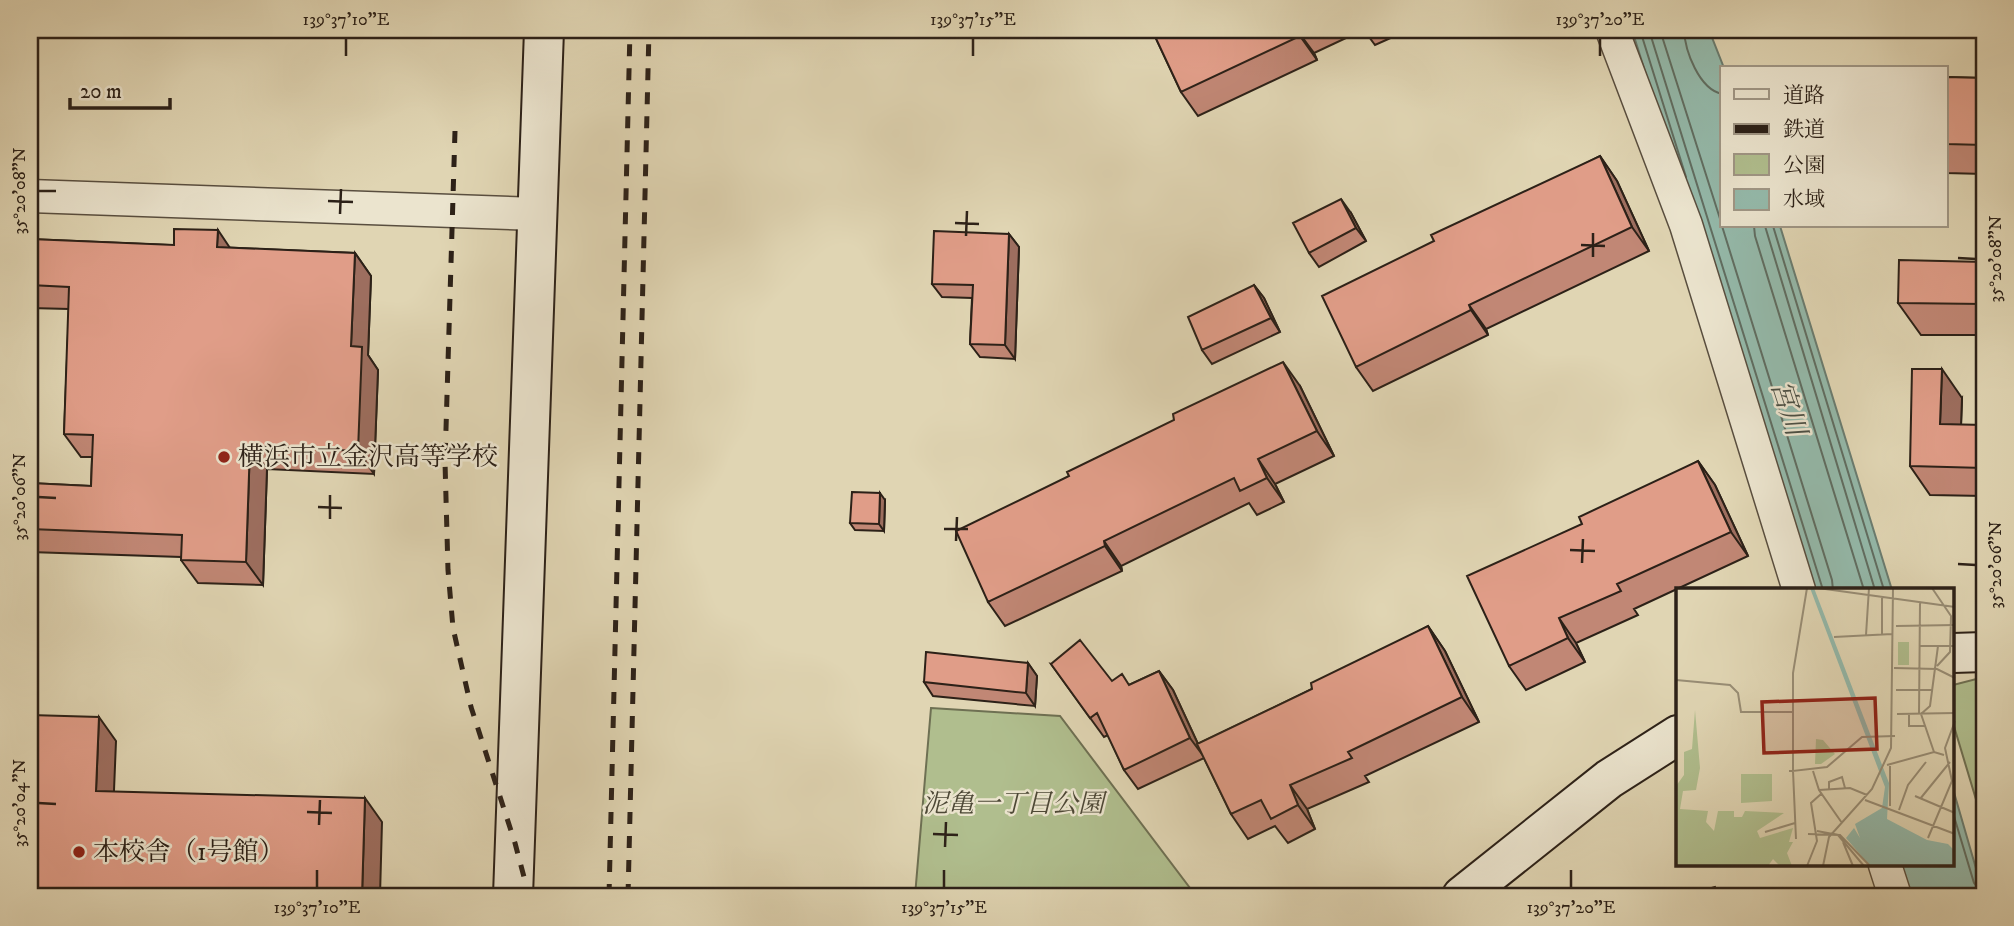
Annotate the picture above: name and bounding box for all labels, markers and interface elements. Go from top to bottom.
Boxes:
text: 139°37'10"E [303,9,390,31]
text: 139°37'15"E [930,9,1016,31]
text: 139°37'20"E [1555,9,1645,31]
scale bar [70,66,170,110]
legend [1720,66,1948,228]
text: 20 m [80,79,122,105]
text: 道路 [1783,83,1825,109]
text: 鉄道 [1783,117,1825,143]
text: 35°20'08"N [9,147,31,234]
text: 公園 [1783,153,1825,179]
text: 水域 [1783,187,1825,213]
text: 35°20'08"N [1985,215,2007,302]
water label: 宮川 [1763,376,1814,443]
place label: 横浜市立金沢高等学校 [238,441,498,474]
marker: 横浜市立金沢高等学校 [216,449,232,465]
text: 35°20'06"N [9,453,31,541]
text: 35°20'06"N [1985,521,2007,609]
inset map [1676,588,1954,866]
text: 35°20'04"N [9,759,31,847]
park label: 泥亀一丁目公園 [922,788,1108,821]
place label: 本校舎（1号館） [93,836,285,869]
marker: 本校舎（1号館） [71,844,87,860]
text: 139°37'10"E [274,897,361,919]
text: 139°37'15"E [901,897,987,919]
text: 139°37'20"E [1526,897,1616,919]

